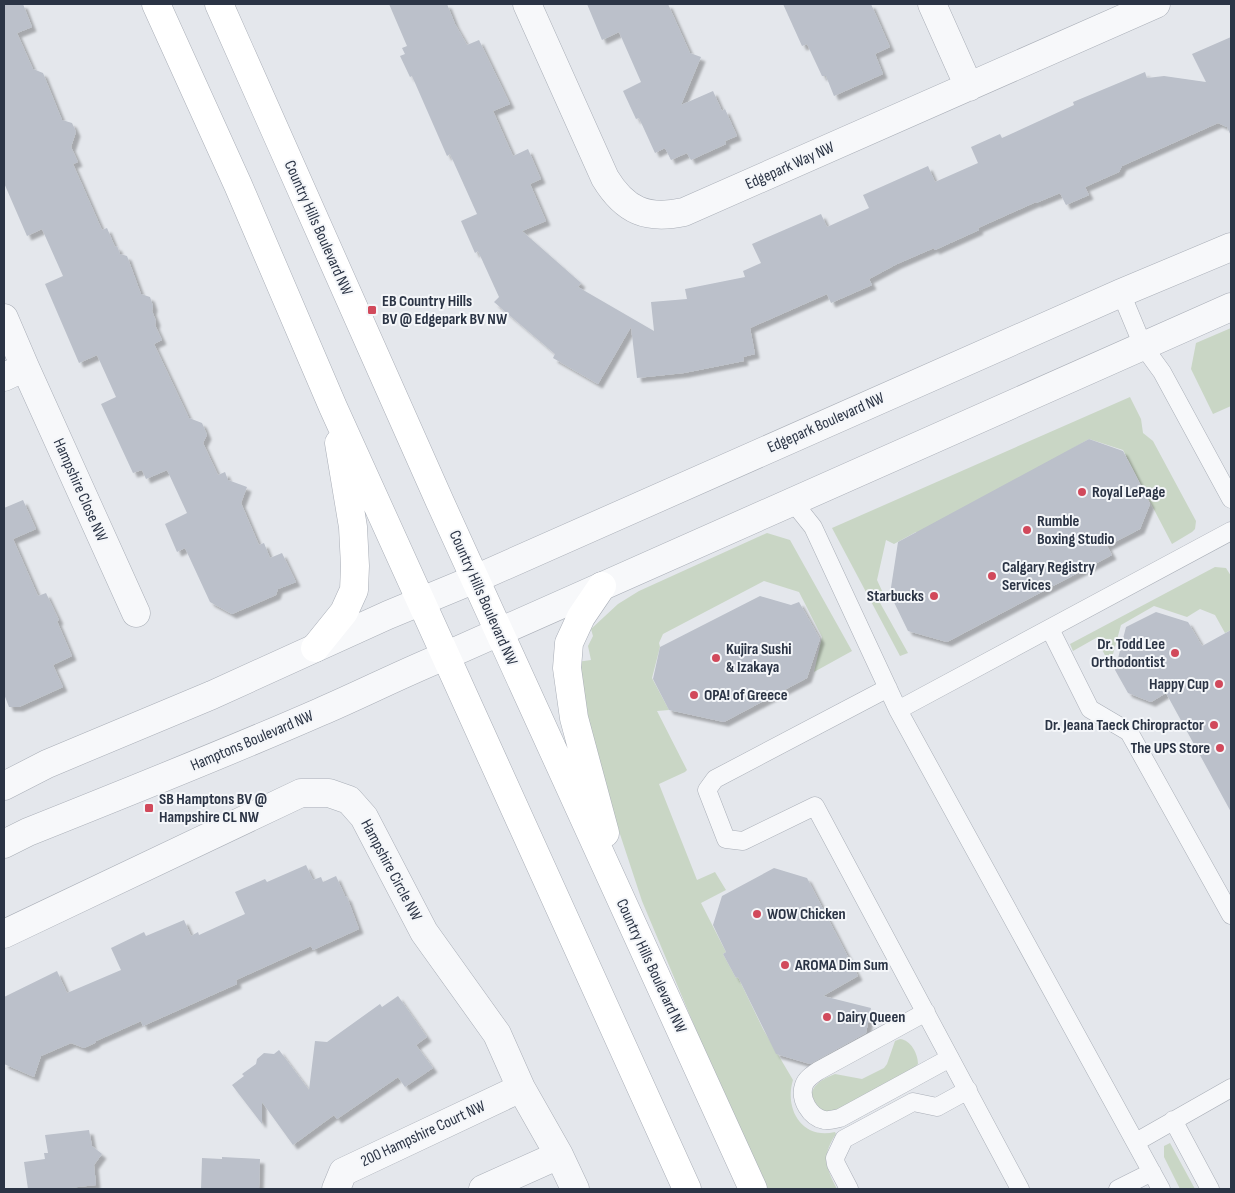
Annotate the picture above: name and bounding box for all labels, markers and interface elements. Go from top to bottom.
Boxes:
street label: Edgepark Way NW [743,138,838,194]
street label: Country Hills Boulevard NW [280,158,357,299]
place label: EB Country Hills BV @ Edgepark BV NW [382,292,508,329]
marker: EB Country Hills BV @ Edgepark BV NW [366,304,378,316]
street label: Edgepark Boulevard NW [765,388,888,457]
street label: Hampshire Close NW [49,436,111,545]
place label: Royal LePage [1092,483,1166,502]
marker: Royal LePage [1076,486,1088,498]
place label: Rumble Boxing Studio [1037,512,1114,549]
marker: Rumble Boxing Studio [1021,524,1033,536]
street label: Country Hills Boulevard NW [445,528,522,669]
place label: Calgary Registry Services [1002,558,1095,595]
marker: Calgary Registry Services [986,570,998,582]
place label: Starbucks [867,587,924,606]
marker: Starbucks [928,590,940,602]
place label: Dr. Todd Lee Orthodontist [1091,635,1165,672]
place label: Kujira Sushi & Izakaya [726,640,792,677]
marker: Dr. Todd Lee Orthodontist [1169,647,1181,659]
marker: Kujira Sushi & Izakaya [710,652,722,664]
place label: Happy Cup [1149,675,1209,694]
marker: Happy Cup [1213,678,1225,690]
place label: OPA! of Greece [704,686,788,705]
marker: OPA! of Greece [688,689,700,701]
street label: Hamptons Boulevard NW [188,706,317,775]
place label: Dr. Jeana Taeck Chiropractor [1045,716,1204,735]
marker: Dr. Jeana Taeck Chiropractor [1208,719,1220,731]
place label: The UPS Store [1130,739,1210,758]
marker: The UPS Store [1214,742,1226,754]
place label: SB Hamptons BV @ Hampshire CL NW [159,790,267,827]
marker: SB Hamptons BV @ Hampshire CL NW [143,802,155,814]
street label: Hampshire Circle NW [356,816,426,924]
street label: Country Hills Boulevard NW [612,896,691,1036]
place label: WOW Chicken [767,905,846,924]
marker: WOW Chicken [751,908,763,920]
place label: AROMA Dim Sum [794,956,888,975]
marker: AROMA Dim Sum [779,959,791,971]
place label: Dairy Queen [837,1008,905,1027]
marker: Dairy Queen [821,1011,833,1023]
street label: 200 Hampshire Court NW [358,1097,489,1171]

